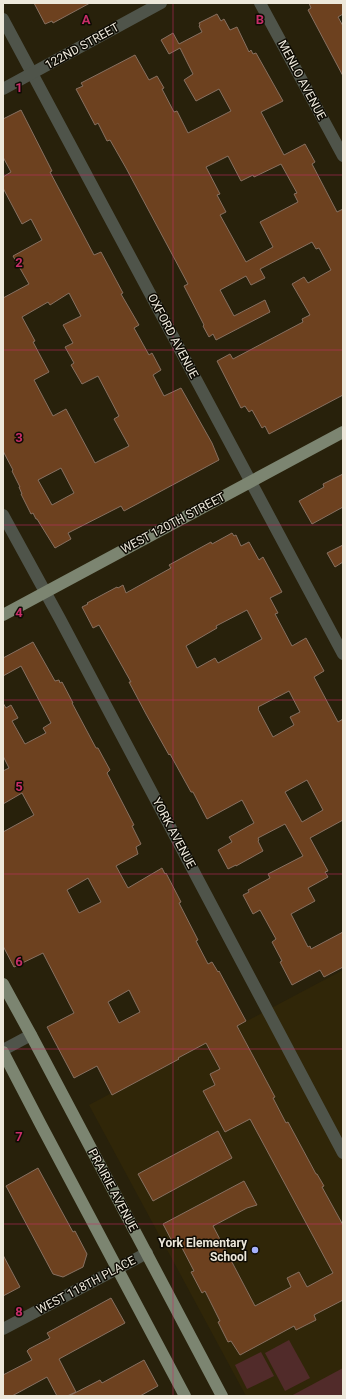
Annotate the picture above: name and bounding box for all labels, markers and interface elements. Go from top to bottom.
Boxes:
text: A [82,12,91,27]
text: B [256,12,264,27]
street label: 122ND STREET [43,20,121,72]
street label: MENLO AVENUE [275,38,329,122]
text: 1 [15,80,23,95]
text: 2 [15,255,23,270]
street label: OXFORD AVENUE [145,291,201,381]
text: 3 [15,430,23,445]
street label: WEST 120TH STREET [118,490,228,556]
text: 4 [15,605,23,620]
text: 5 [15,779,23,794]
street label: YORK AVENUE [149,795,199,871]
text: 6 [15,954,23,969]
text: 7 [15,1129,23,1144]
street label: PRAIRIE AVENUE [85,1146,141,1234]
place label: York Elementary School [158,1236,248,1264]
marker: York Elementary School [250,1245,260,1255]
street label: WEST 118TH PLACE [34,1253,138,1317]
text: 8 [15,1304,23,1319]

